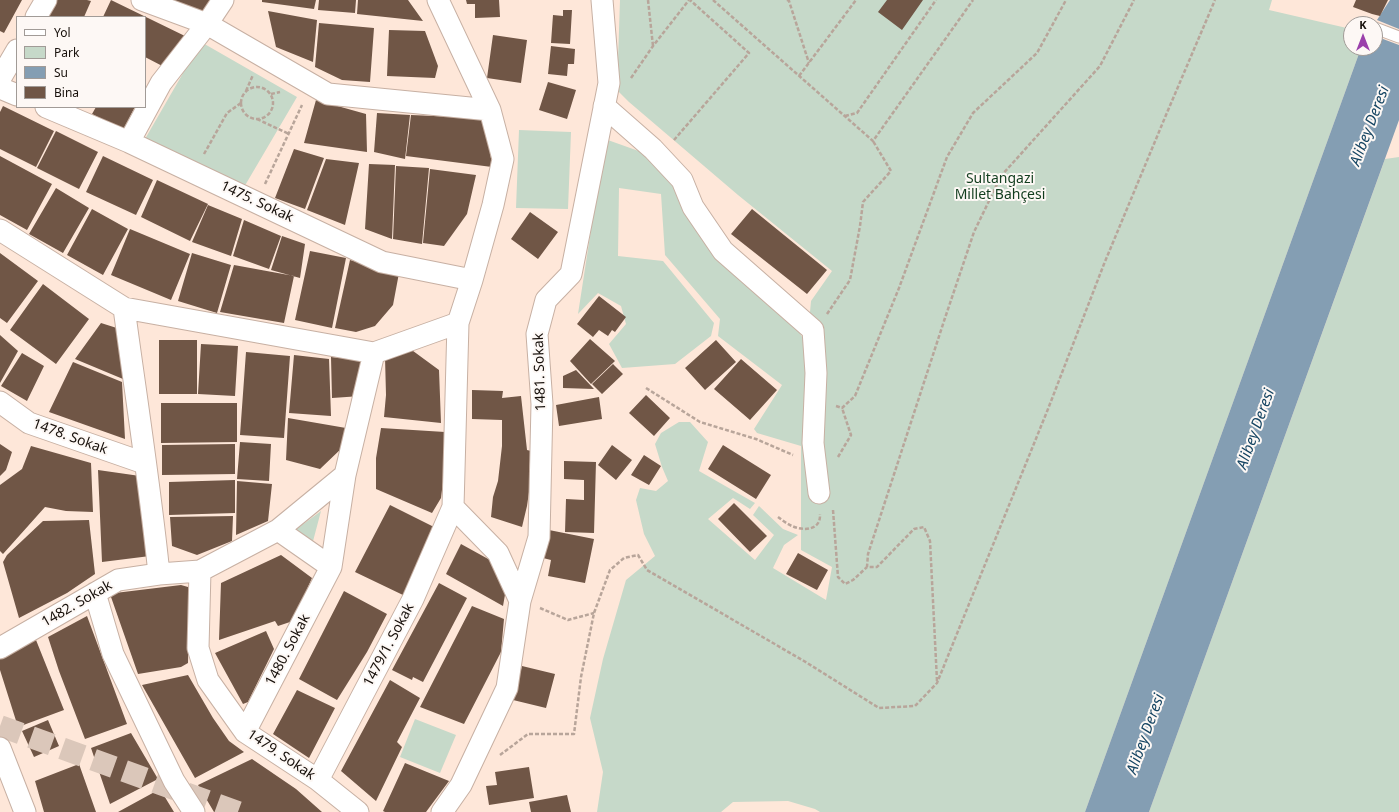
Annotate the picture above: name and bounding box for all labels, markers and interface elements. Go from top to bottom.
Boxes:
legend [16,16,146,108]
north arrow [1343,16,1383,56]
text: K [1359,17,1367,32]
text: Yol [54,24,71,41]
text: Park [54,44,79,61]
text: Su [54,64,68,81]
text: Bina [54,84,79,101]
water label: Alibey Deresi [1347,84,1393,168]
park label: Sultangazi Millet Bahçesi [955,171,1045,204]
street label: 1475. Sokak [218,178,296,226]
street label: 1481. Sokak [530,333,550,411]
water label: Alibey Deresi [1233,386,1279,472]
street label: 1478. Sokak [30,416,110,458]
street label: 1482. Sokak [39,577,115,631]
street label: 1479/1. Sokak [360,601,418,689]
street label: 1480. Sokak [262,611,314,689]
water label: Alibey Deresi [1123,691,1169,777]
street label: 1479. Sokak [244,726,318,784]

